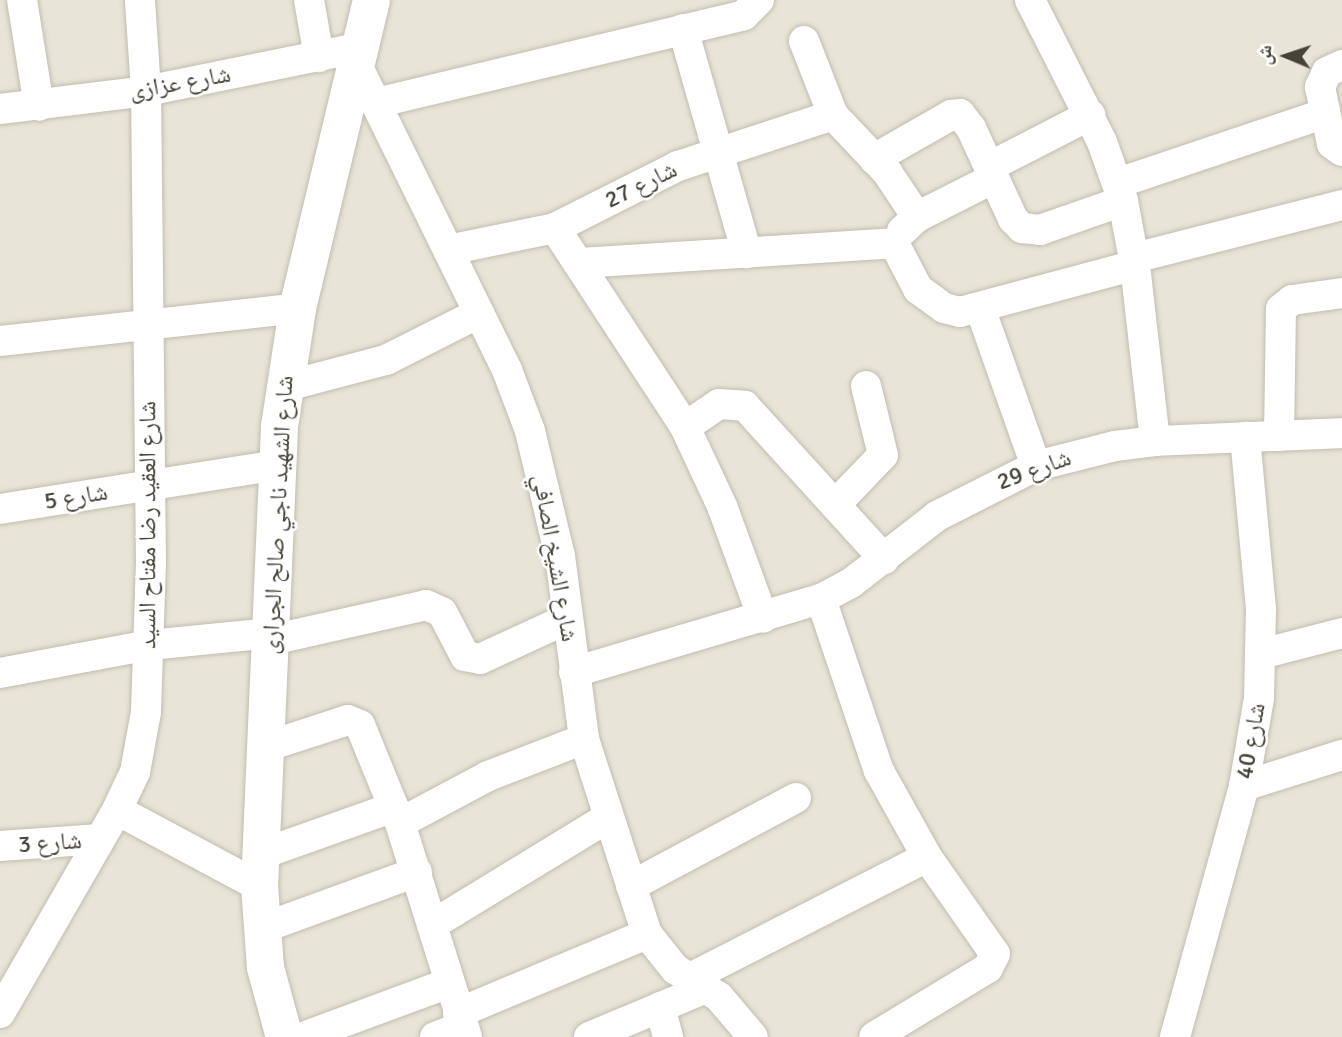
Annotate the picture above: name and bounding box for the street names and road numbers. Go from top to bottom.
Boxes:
street label: شارع عزازى [127,60,233,106]
street label: شارع 27 [600,155,682,215]
street label: شارع الشهيد ناجي صالح الجرارى [256,375,300,655]
street label: شارع العقيد رضا مفتاح السيد [134,401,162,649]
street label: شارع 29 [993,443,1075,497]
street label: شارع الشيخ الصافي [526,472,584,644]
street label: شارع 5 [42,478,110,516]
street label: شارع 40 [1230,701,1272,781]
street label: شارع 3 [17,826,83,860]

